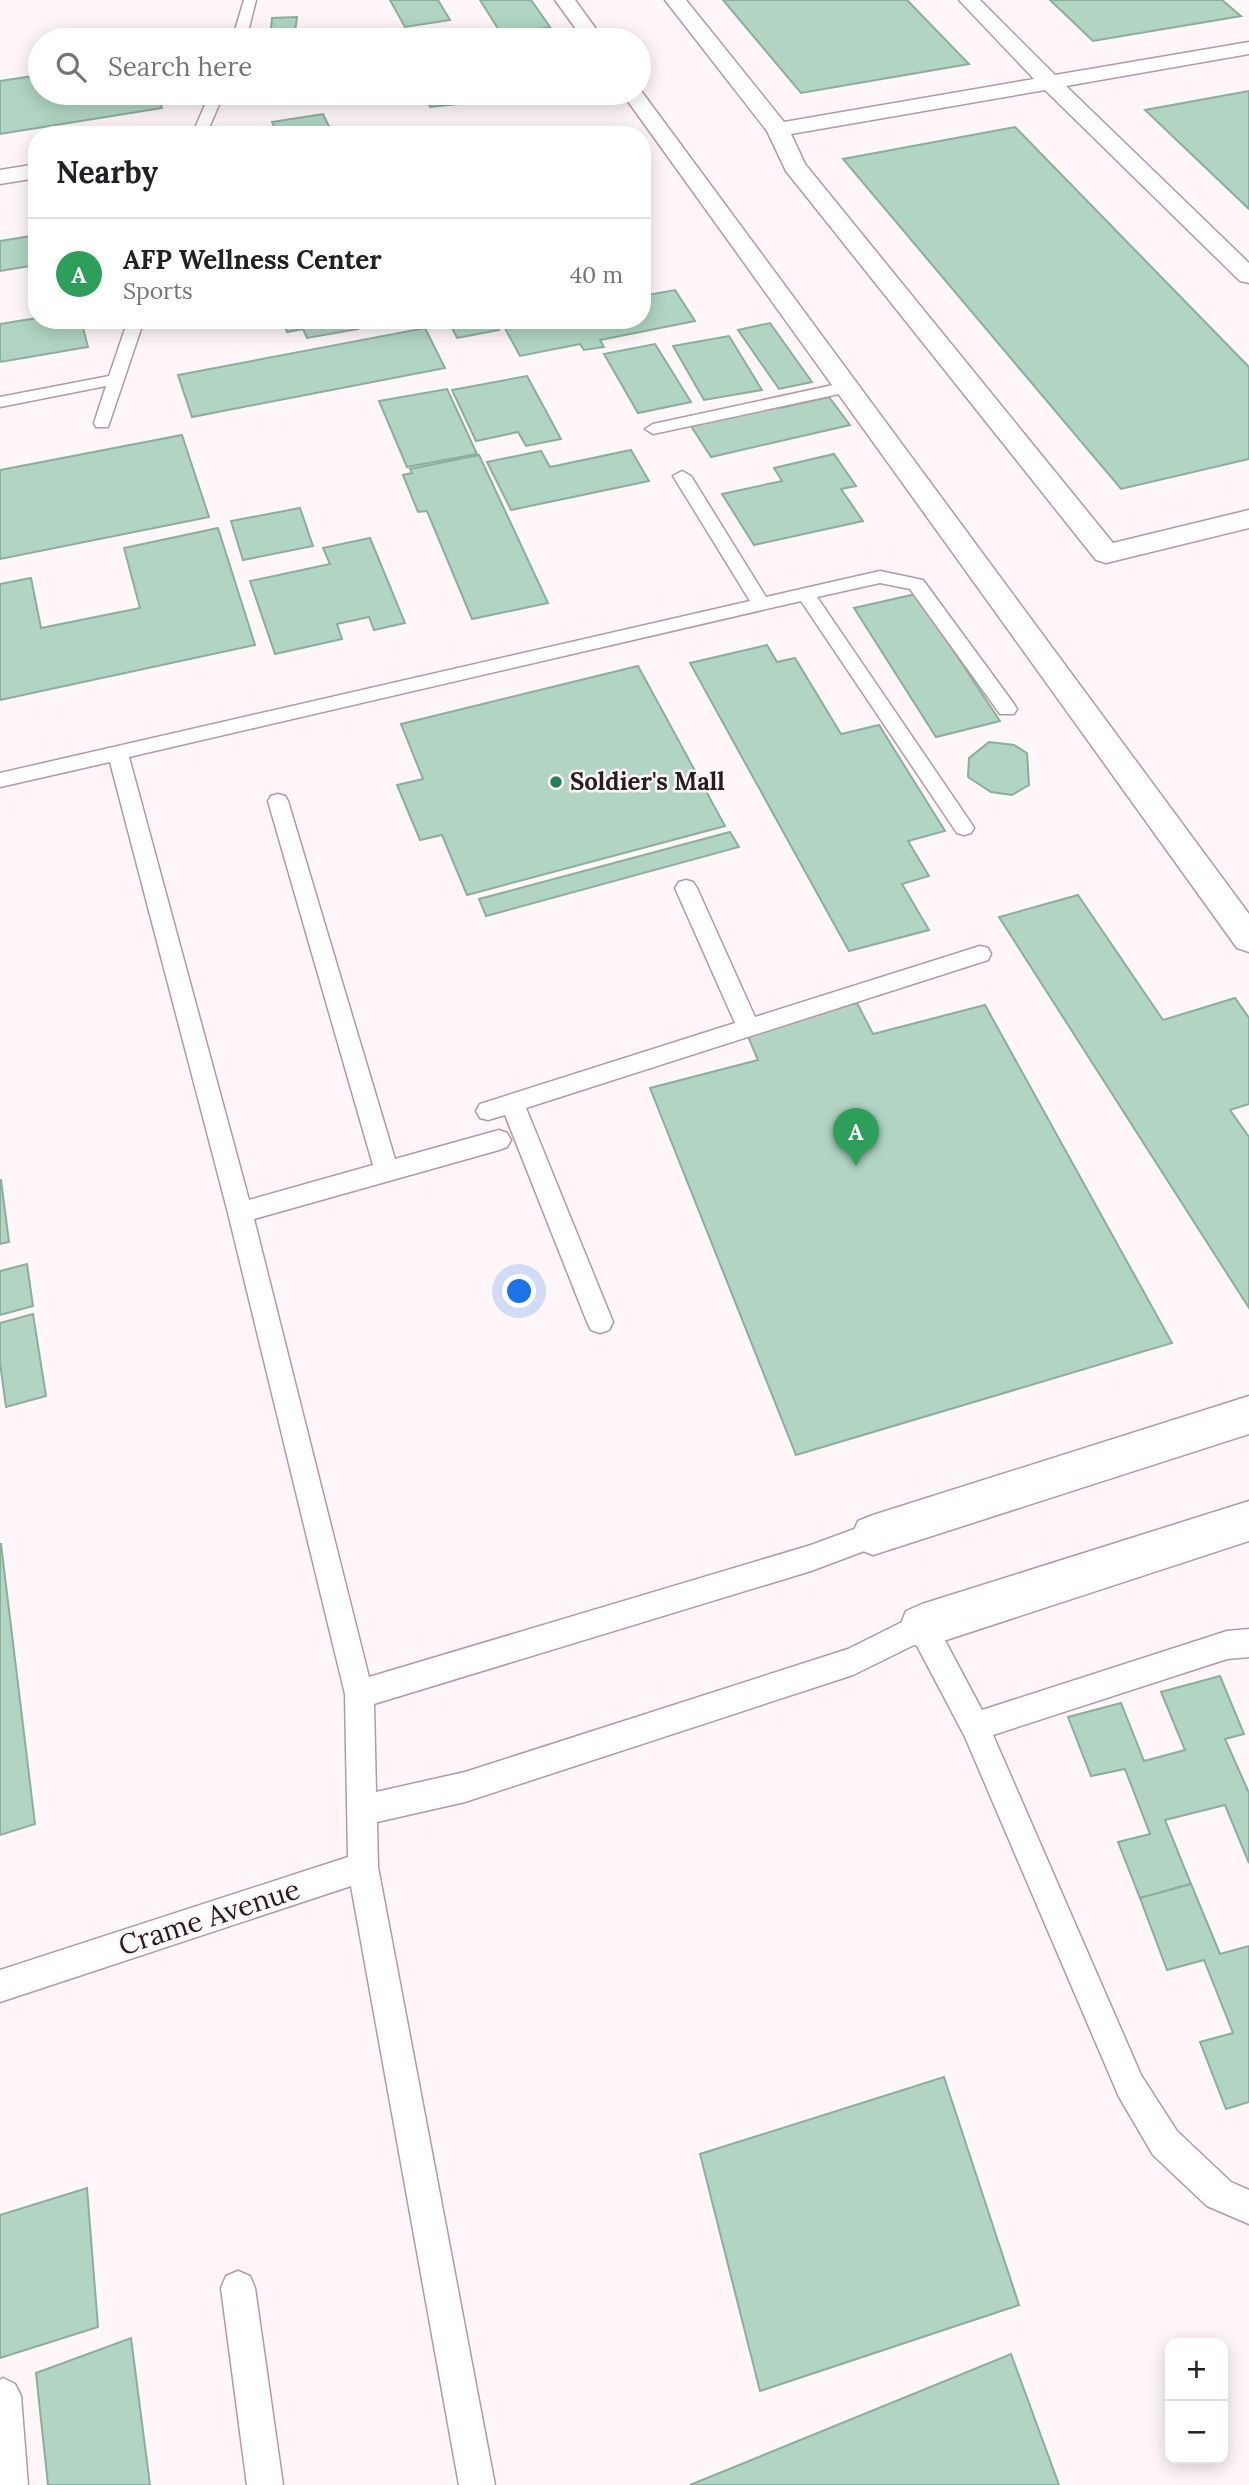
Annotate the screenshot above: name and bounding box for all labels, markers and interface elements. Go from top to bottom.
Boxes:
search box [28,28,651,105]
icon: search [52,48,90,86]
text: Search here [108,50,252,83]
text: Nearby [56,153,158,191]
text: AFP Wellness Center [123,243,382,276]
text: A [71,260,87,289]
text: 40 m [570,260,623,289]
text: Sports [123,276,193,305]
place label: Soldier's Mall [570,766,725,797]
marker: Soldier's Mall [548,774,564,790]
pin: A [833,1108,879,1166]
your location [502,1274,536,1308]
street label: Crame Avenue [114,1871,304,1963]
map controls [1165,2338,1228,2464]
button: + [1165,2338,1228,2401]
button: − [1165,2401,1228,2464]

